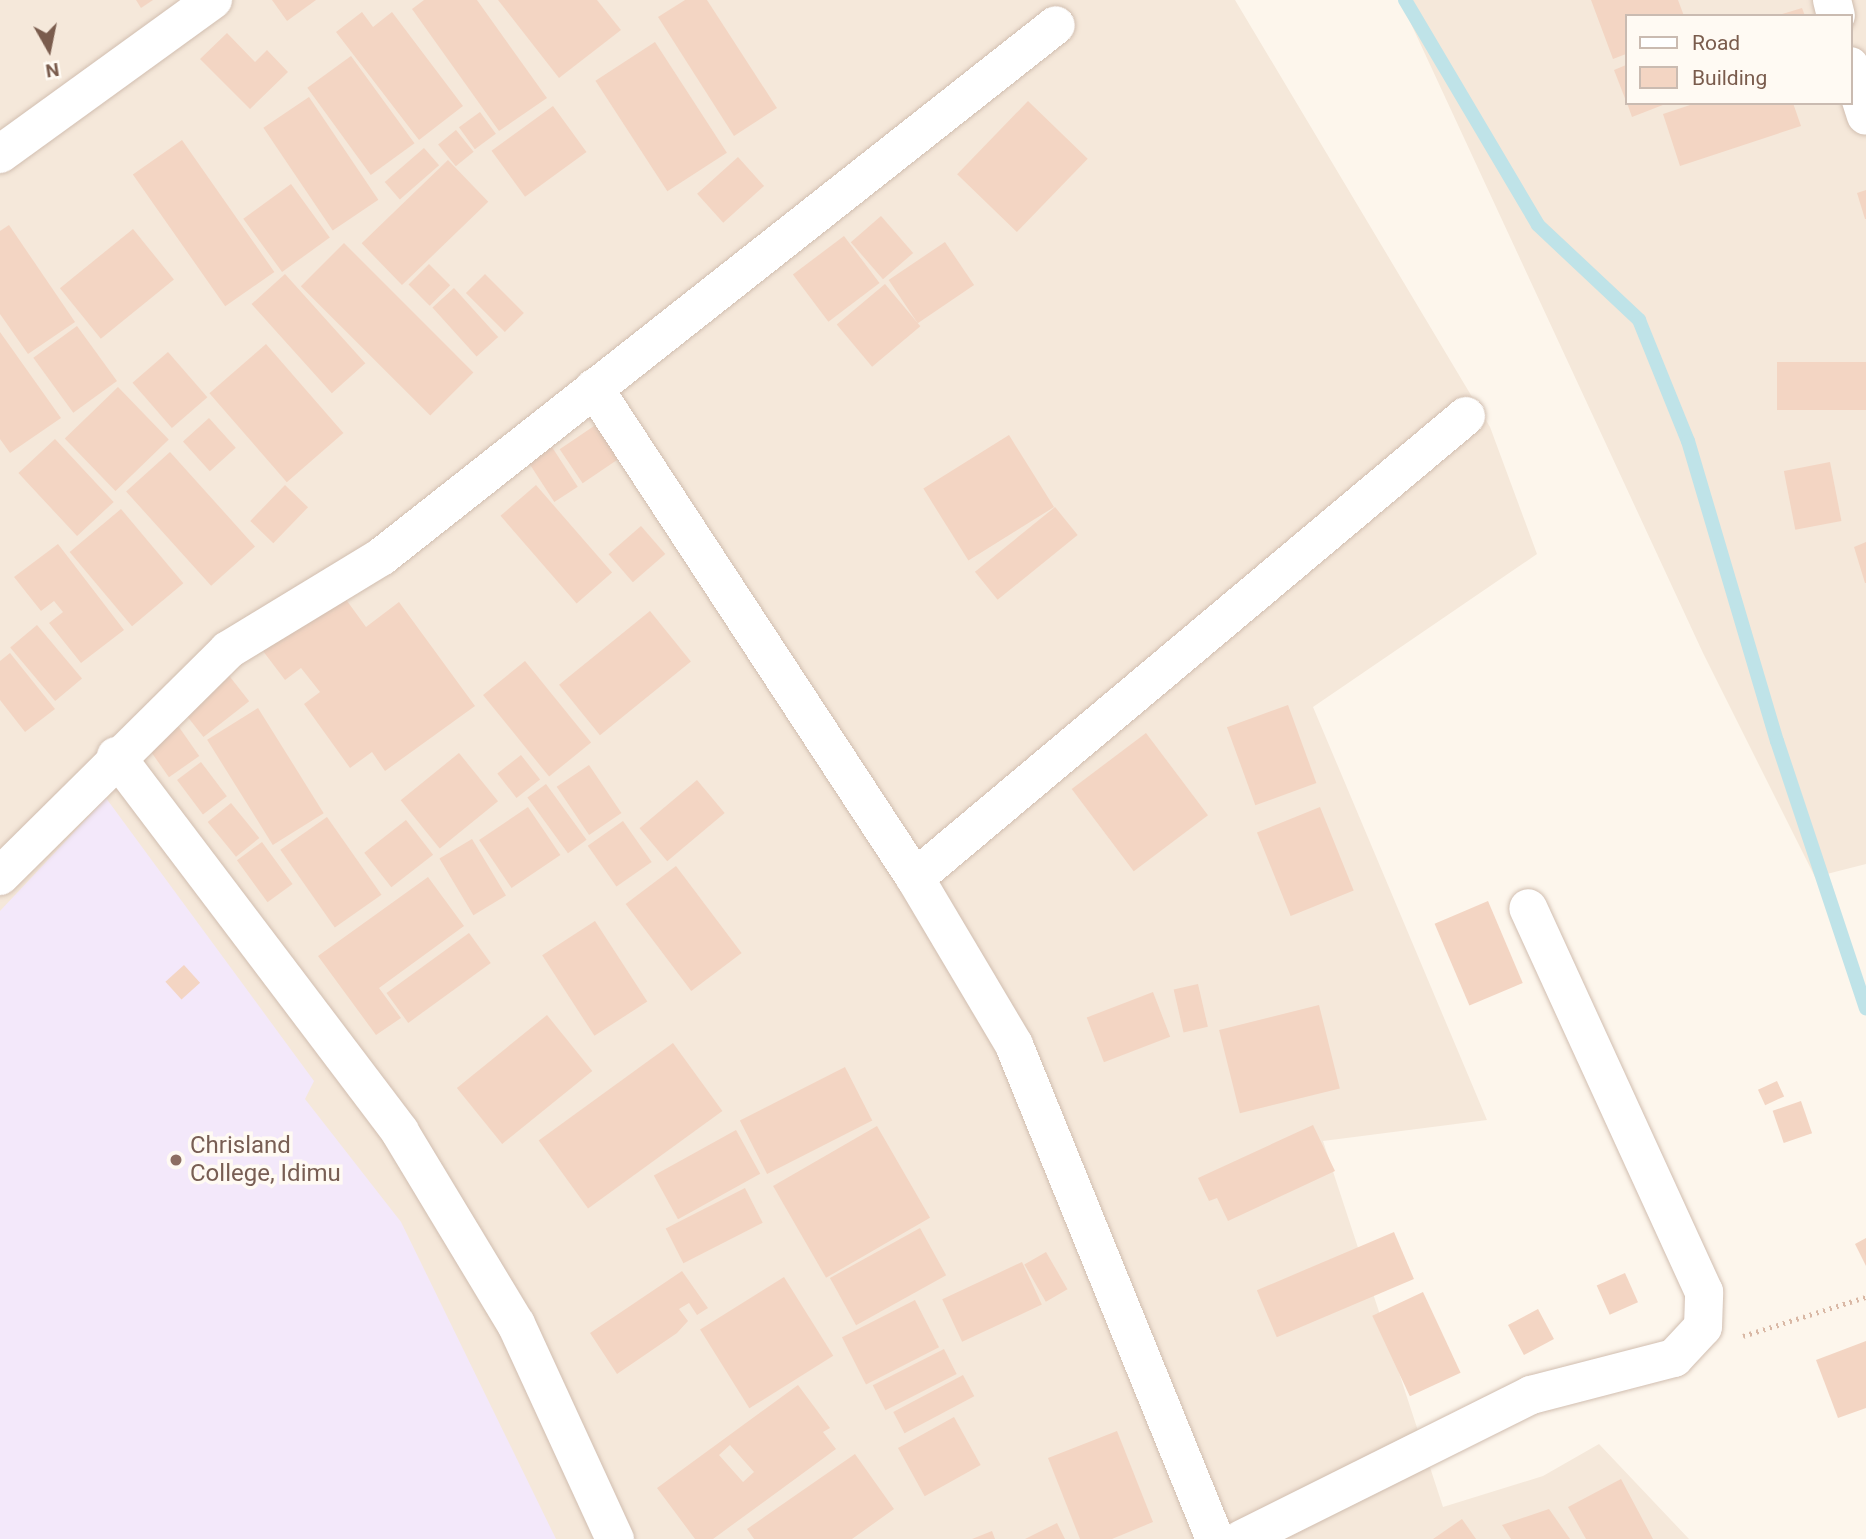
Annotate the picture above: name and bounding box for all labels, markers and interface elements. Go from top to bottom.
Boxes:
north arrow [14,14,84,84]
legend [1624,14,1852,105]
text: Road [1692,31,1740,55]
text: N [44,58,61,83]
text: Building [1692,66,1767,90]
place label: Chrisland College, Idimu [190,1132,341,1188]
marker: Chrisland College, Idimu [168,1152,184,1168]

